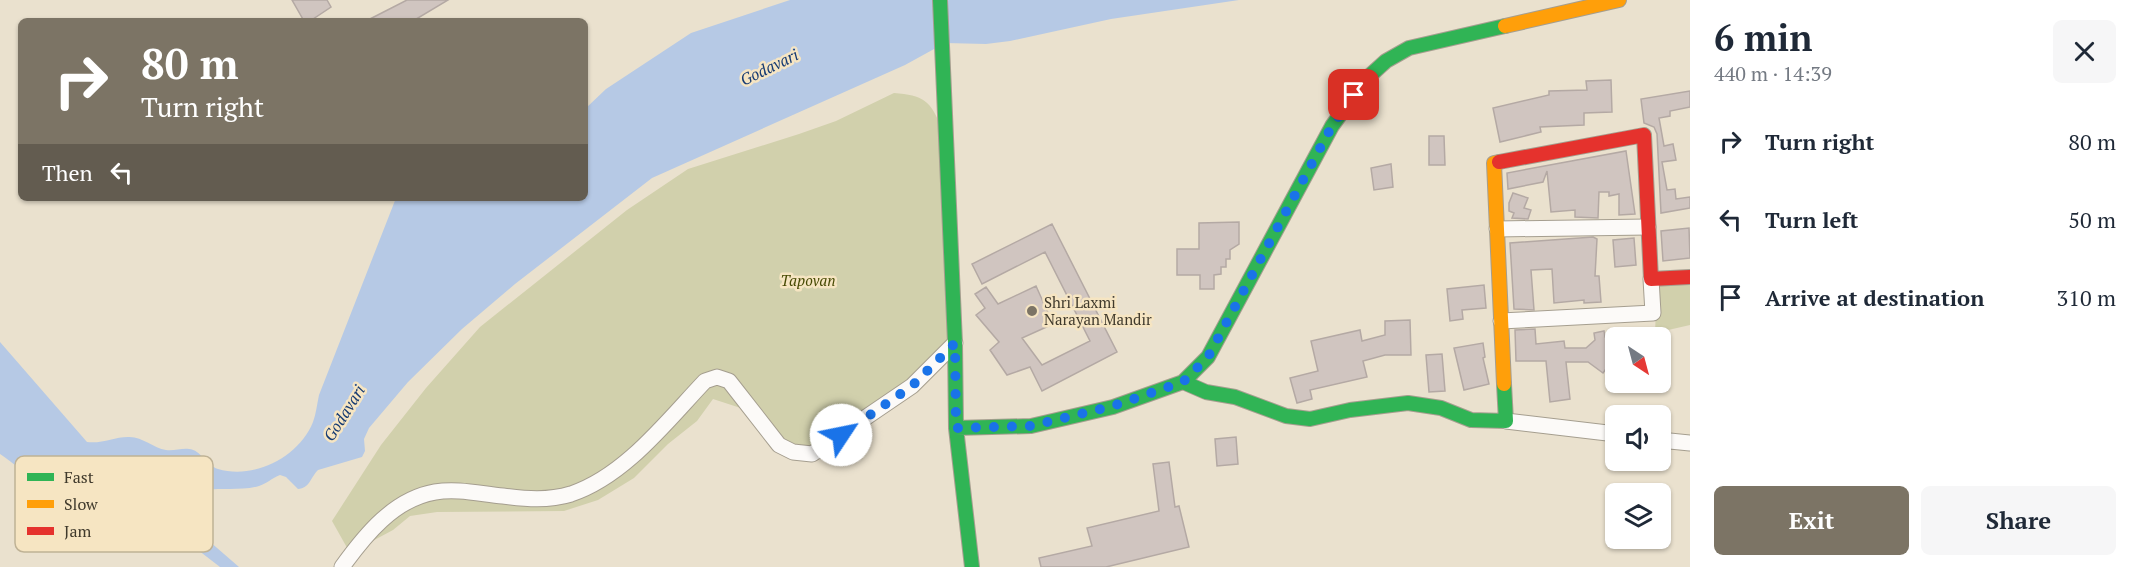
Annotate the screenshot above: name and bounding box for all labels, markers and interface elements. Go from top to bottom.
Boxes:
text: 6 min [1714,14,1812,61]
button: close [2053,20,2116,83]
text: 80 m [141,35,239,91]
icon: right [42,42,120,120]
water label: Godavari [736,43,802,91]
text: 440 m · 14:39 [1714,60,1832,87]
pin [1328,69,1379,120]
icon: arrive [1337,78,1370,111]
text: Turn right [141,89,264,125]
icon: right [1714,125,1747,158]
text: Turn right [1765,127,1874,156]
text: 80 m [2068,127,2116,156]
icon: left [105,156,138,189]
text: Then [42,158,93,187]
icon: left [1714,203,1747,236]
text: Turn left [1765,205,1858,234]
text: 50 m [2068,205,2116,234]
park label: Tapovan [780,270,836,290]
icon: arrive [1714,281,1747,314]
text: Arrive at destination [1765,283,1984,312]
text: 310 m [2056,283,2116,312]
place label: Shri Laxmi Narayan Mandir [1044,292,1152,329]
marker: Shri Laxmi Narayan Mandir [1025,304,1039,318]
north arrow [1605,327,1671,393]
map controls [1605,327,1671,549]
water label: Godavari [318,380,370,445]
position arrow [809,403,873,467]
button: sound [1605,405,1671,471]
legend [15,456,213,552]
text: Fast [64,466,94,488]
button: layers [1605,483,1671,549]
button: Exit [1714,486,1909,555]
button: Share [1921,486,2116,555]
text: Slow [64,493,98,515]
text: Jam [64,520,92,542]

